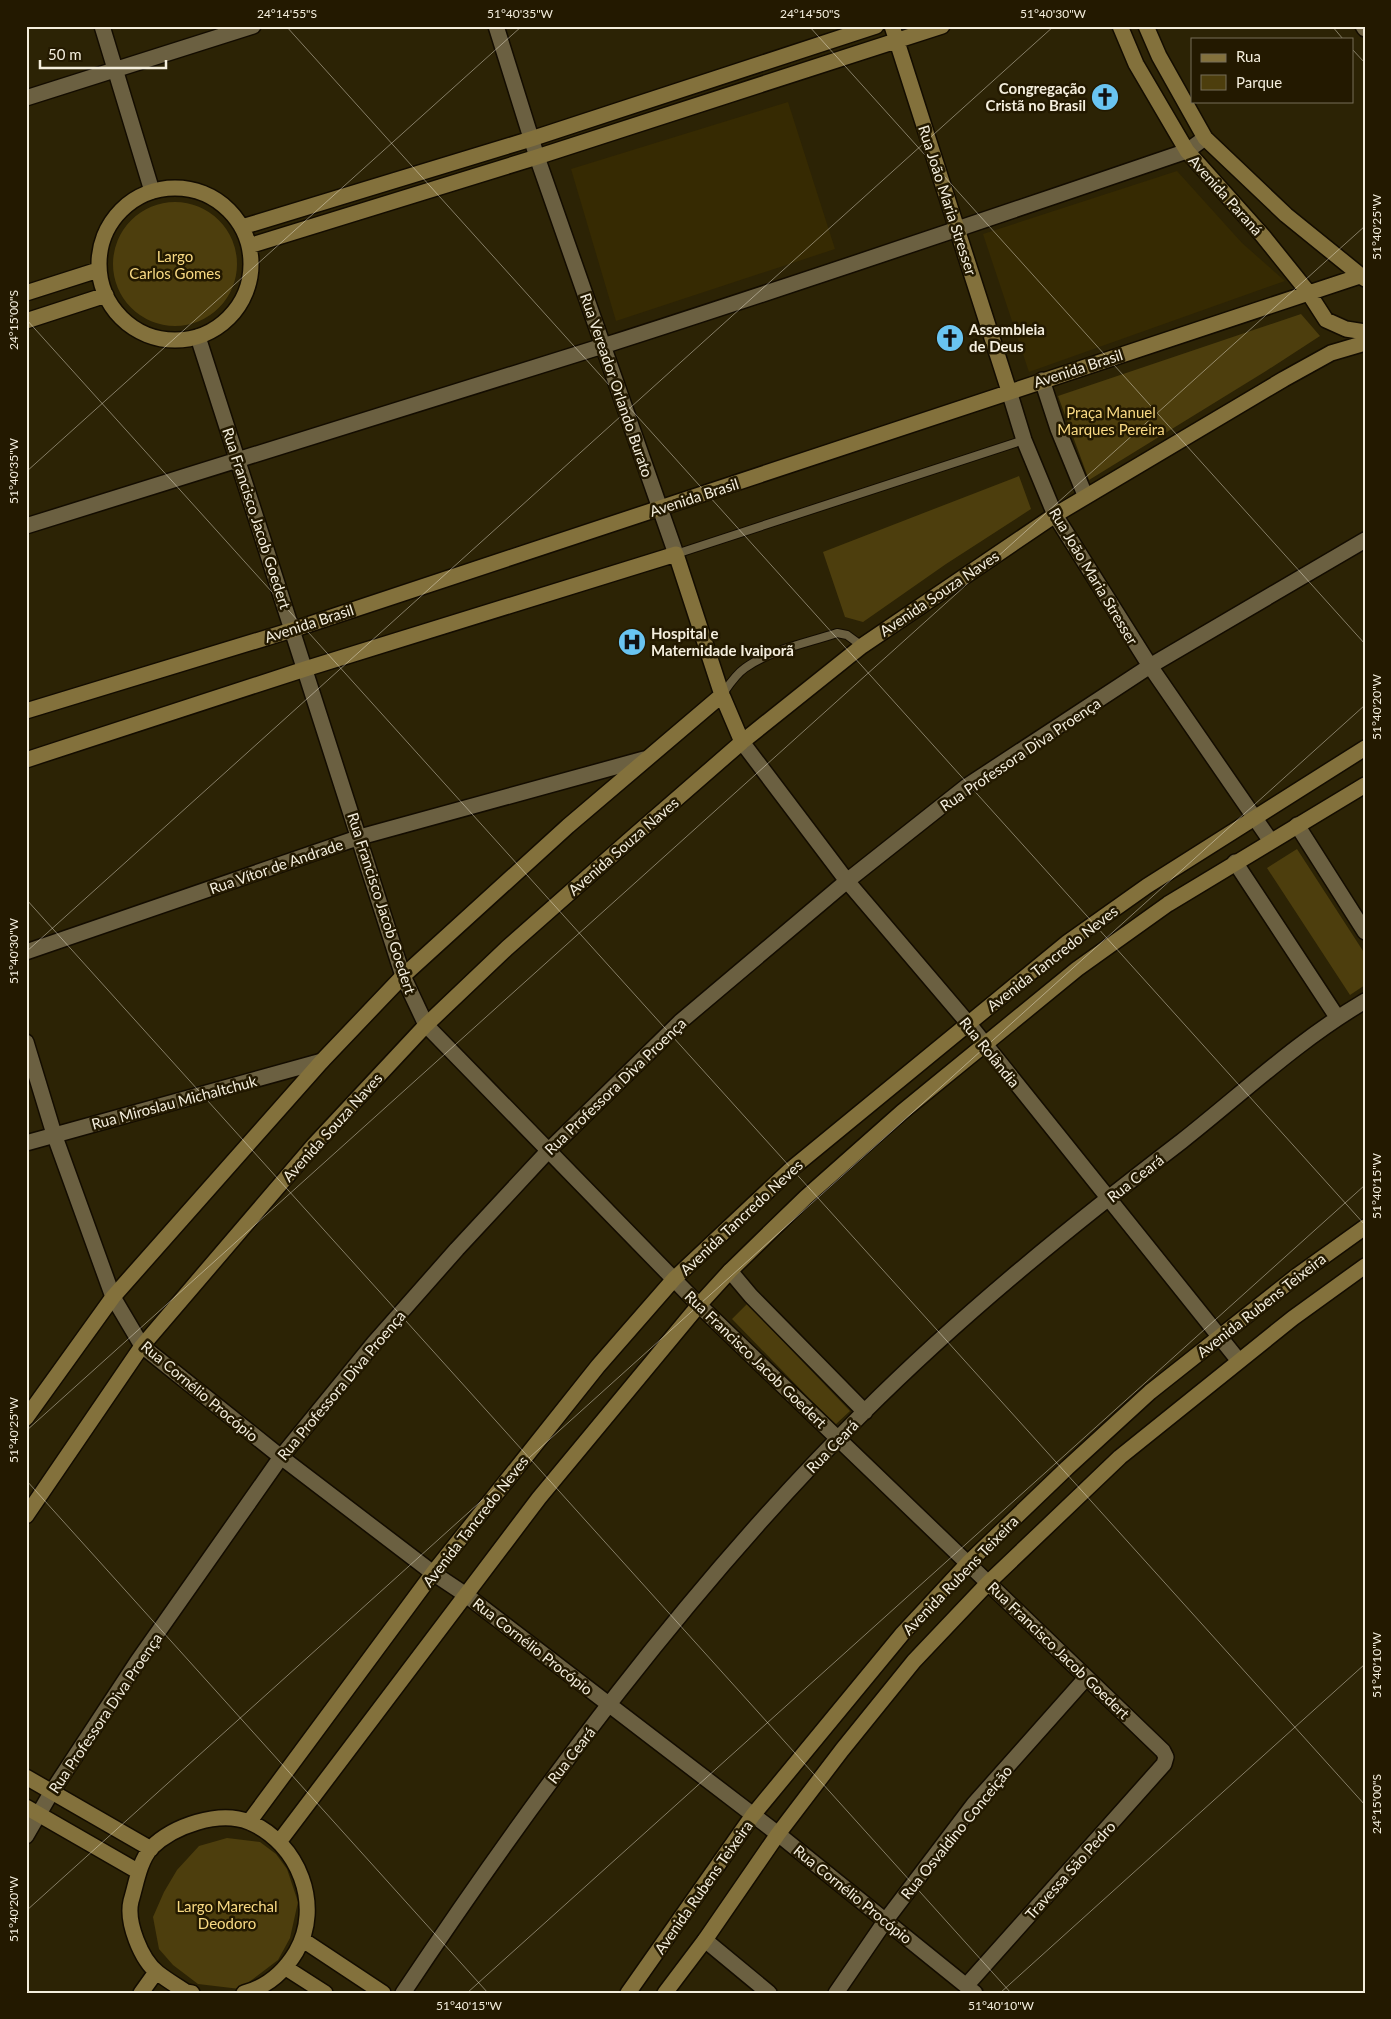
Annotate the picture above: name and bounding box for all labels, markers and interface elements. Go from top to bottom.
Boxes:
text: 24°14'55"S [257,6,317,21]
text: 51°40'35"W [487,6,554,21]
text: 24°14'50"S [780,6,840,21]
text: 51°40'30"W [1020,6,1087,21]
scale bar [40,38,166,70]
legend [1191,38,1354,102]
text: 50 m [48,45,82,63]
text: Rua [1236,47,1261,65]
text: Parque [1236,73,1282,91]
place label: Congregação Cristã no Brasil [986,79,1086,114]
church icon: Congregação Cristã no Brasil [1090,82,1120,112]
street label: Rua João Maria Stresser [915,123,981,278]
street label: Avenida Paraná [1185,151,1267,239]
text: 51°40'25"W [1369,193,1384,260]
park label: Largo Carlos Gomes [129,247,221,282]
text: 24°15'00"S [6,290,21,350]
street label: Rua Vereador Orlando Burato [577,291,657,479]
place label: Assembleia de Deus [968,320,1045,355]
church icon: Assembleia de Deus [935,323,965,353]
street label: Avenida Brasil [1031,345,1125,391]
park label: Praça Manuel Marques Pereira [1057,403,1165,438]
street label: Rua Francisco Jacob Goedert [219,425,295,612]
text: 51°40'35"W [6,437,21,504]
street label: Avenida Brasil [647,474,741,520]
street label: Rua João Maria Stresser [1046,504,1142,648]
street label: Avenida Souza Naves [876,546,1002,640]
street label: Avenida Brasil [262,600,356,646]
place label: Hospital e Maternidade Ivaiporã [651,624,794,659]
hospital icon: Hospital e Maternidade Ivaiporã [617,627,647,657]
text: 51°40'20"W [1369,673,1384,740]
street label: Rua Professora Diva Proença [936,694,1104,814]
street label: Avenida Souza Naves [564,793,682,899]
street label: Rua Francisco Jacob Goedert [344,810,420,997]
street label: Rua Vítor de Andrade [207,835,345,897]
street label: Avenida Tancredo Neves [983,901,1121,1015]
text: 51°40'30"W [6,917,21,984]
street label: Rua Rolândia [956,1013,1024,1091]
street label: Rua Professora Diva Proença [541,1014,689,1158]
street label: Avenida Souza Naves [278,1069,386,1185]
street label: Rua Miroslau Michaltchuk [89,1071,259,1133]
street label: Rua Ceará [1103,1150,1167,1206]
text: 51°40'15"W [1369,1152,1384,1219]
street label: Avenida Tancredo Neves [676,1155,806,1279]
street label: Avenida Rubens Teixeira [1193,1249,1329,1361]
street label: Rua Francisco Jacob Goedert [682,1287,831,1432]
street label: Rua Professora Diva Proença [273,1307,409,1463]
street label: Rua Cornélio Procópio [138,1337,262,1445]
text: 51°40'25"W [6,1396,21,1463]
street label: Rua Ceará [802,1416,862,1476]
street label: Avenida Tancredo Neves [418,1452,532,1590]
street label: Avenida Rubens Teixeira [898,1512,1022,1638]
street label: Rua Francisco Jacob Goedert [985,1578,1134,1723]
street label: Rua Cornélio Procópio [470,1594,596,1698]
street label: Rua Professora Diva Proença [45,1629,165,1797]
text: 51°40'10"W [1369,1631,1384,1698]
street label: Rua Ceará [543,1723,599,1787]
street label: Rua Osvaldino Conceição [897,1762,1015,1902]
text: 24°15'00"S [1369,1774,1384,1834]
street label: Avenida Rubens Teixeira [650,1817,756,1957]
street label: Travessa São Pedro [1021,1817,1119,1923]
street label: Rua Cornélio Procópio [790,1841,916,1947]
text: 51°40'20"W [6,1875,21,1942]
park label: Largo Marechal Deodoro [176,1897,278,1932]
text: 51°40'15"W [436,1998,503,2013]
text: 51°40'10"W [968,1998,1035,2013]

